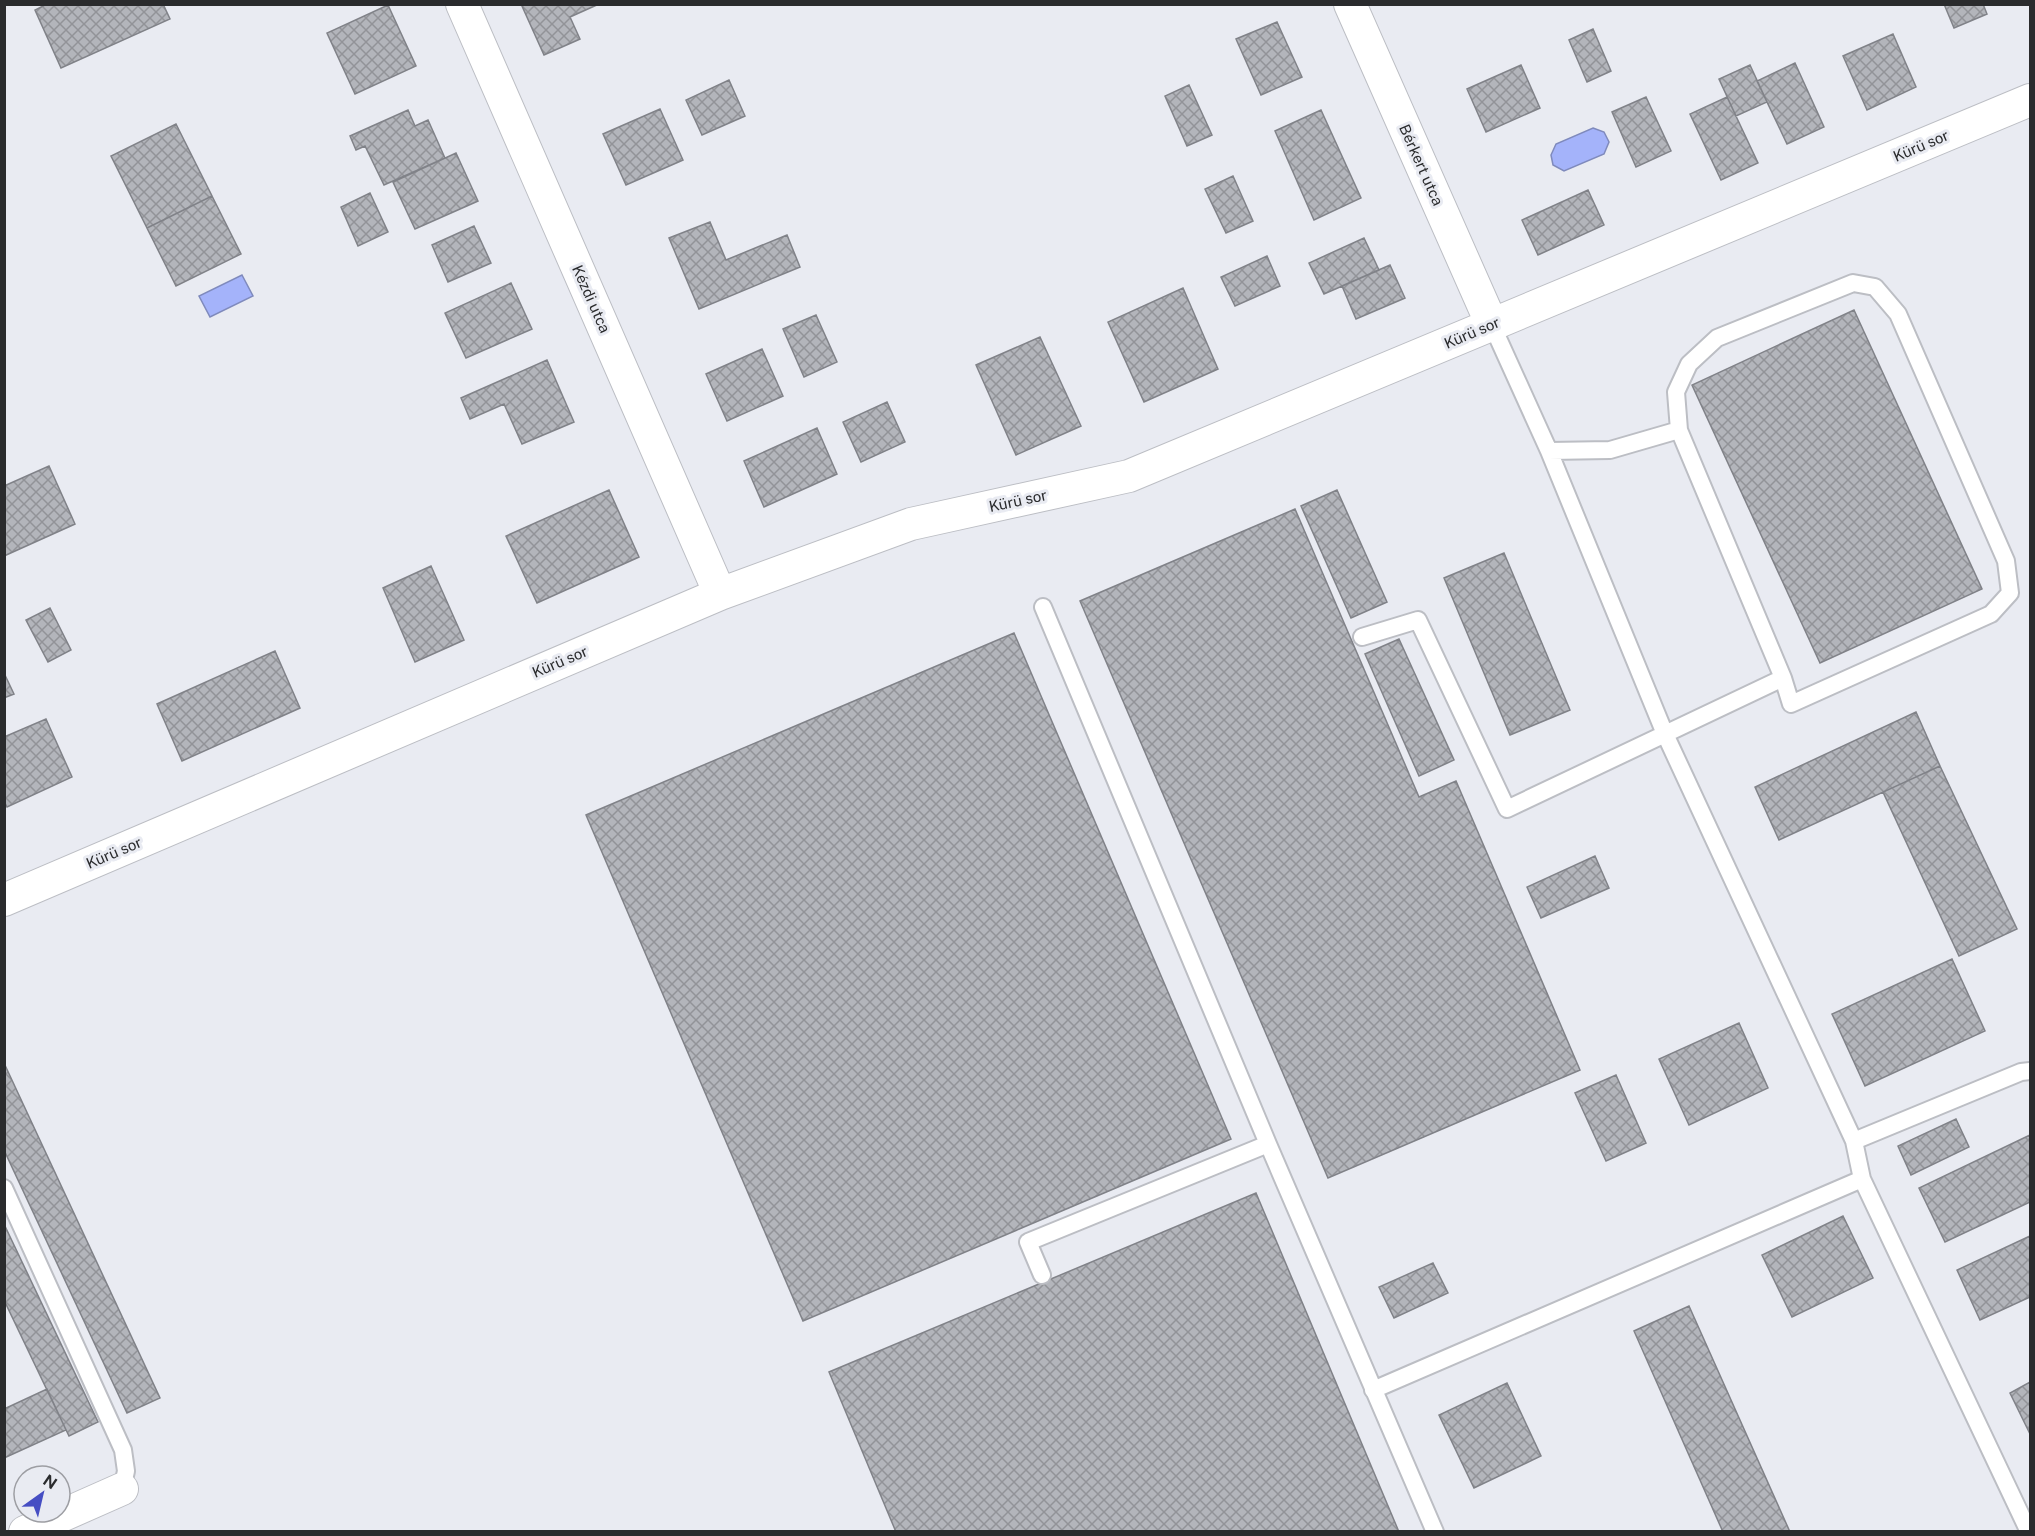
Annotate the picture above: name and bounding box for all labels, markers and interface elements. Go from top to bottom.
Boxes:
street label: Bérkert utca [1396,122,1447,208]
street label: Kürü sor [1890,126,1951,165]
street label: Kézdi utca [569,262,614,335]
street label: Kürü sor [1441,313,1502,352]
street label: Kürü sor [987,486,1049,515]
street label: Kürü sor [529,642,590,681]
street label: Kürü sor [83,833,144,872]
north arrow [12,1464,72,1524]
text: N [40,1471,61,1493]

